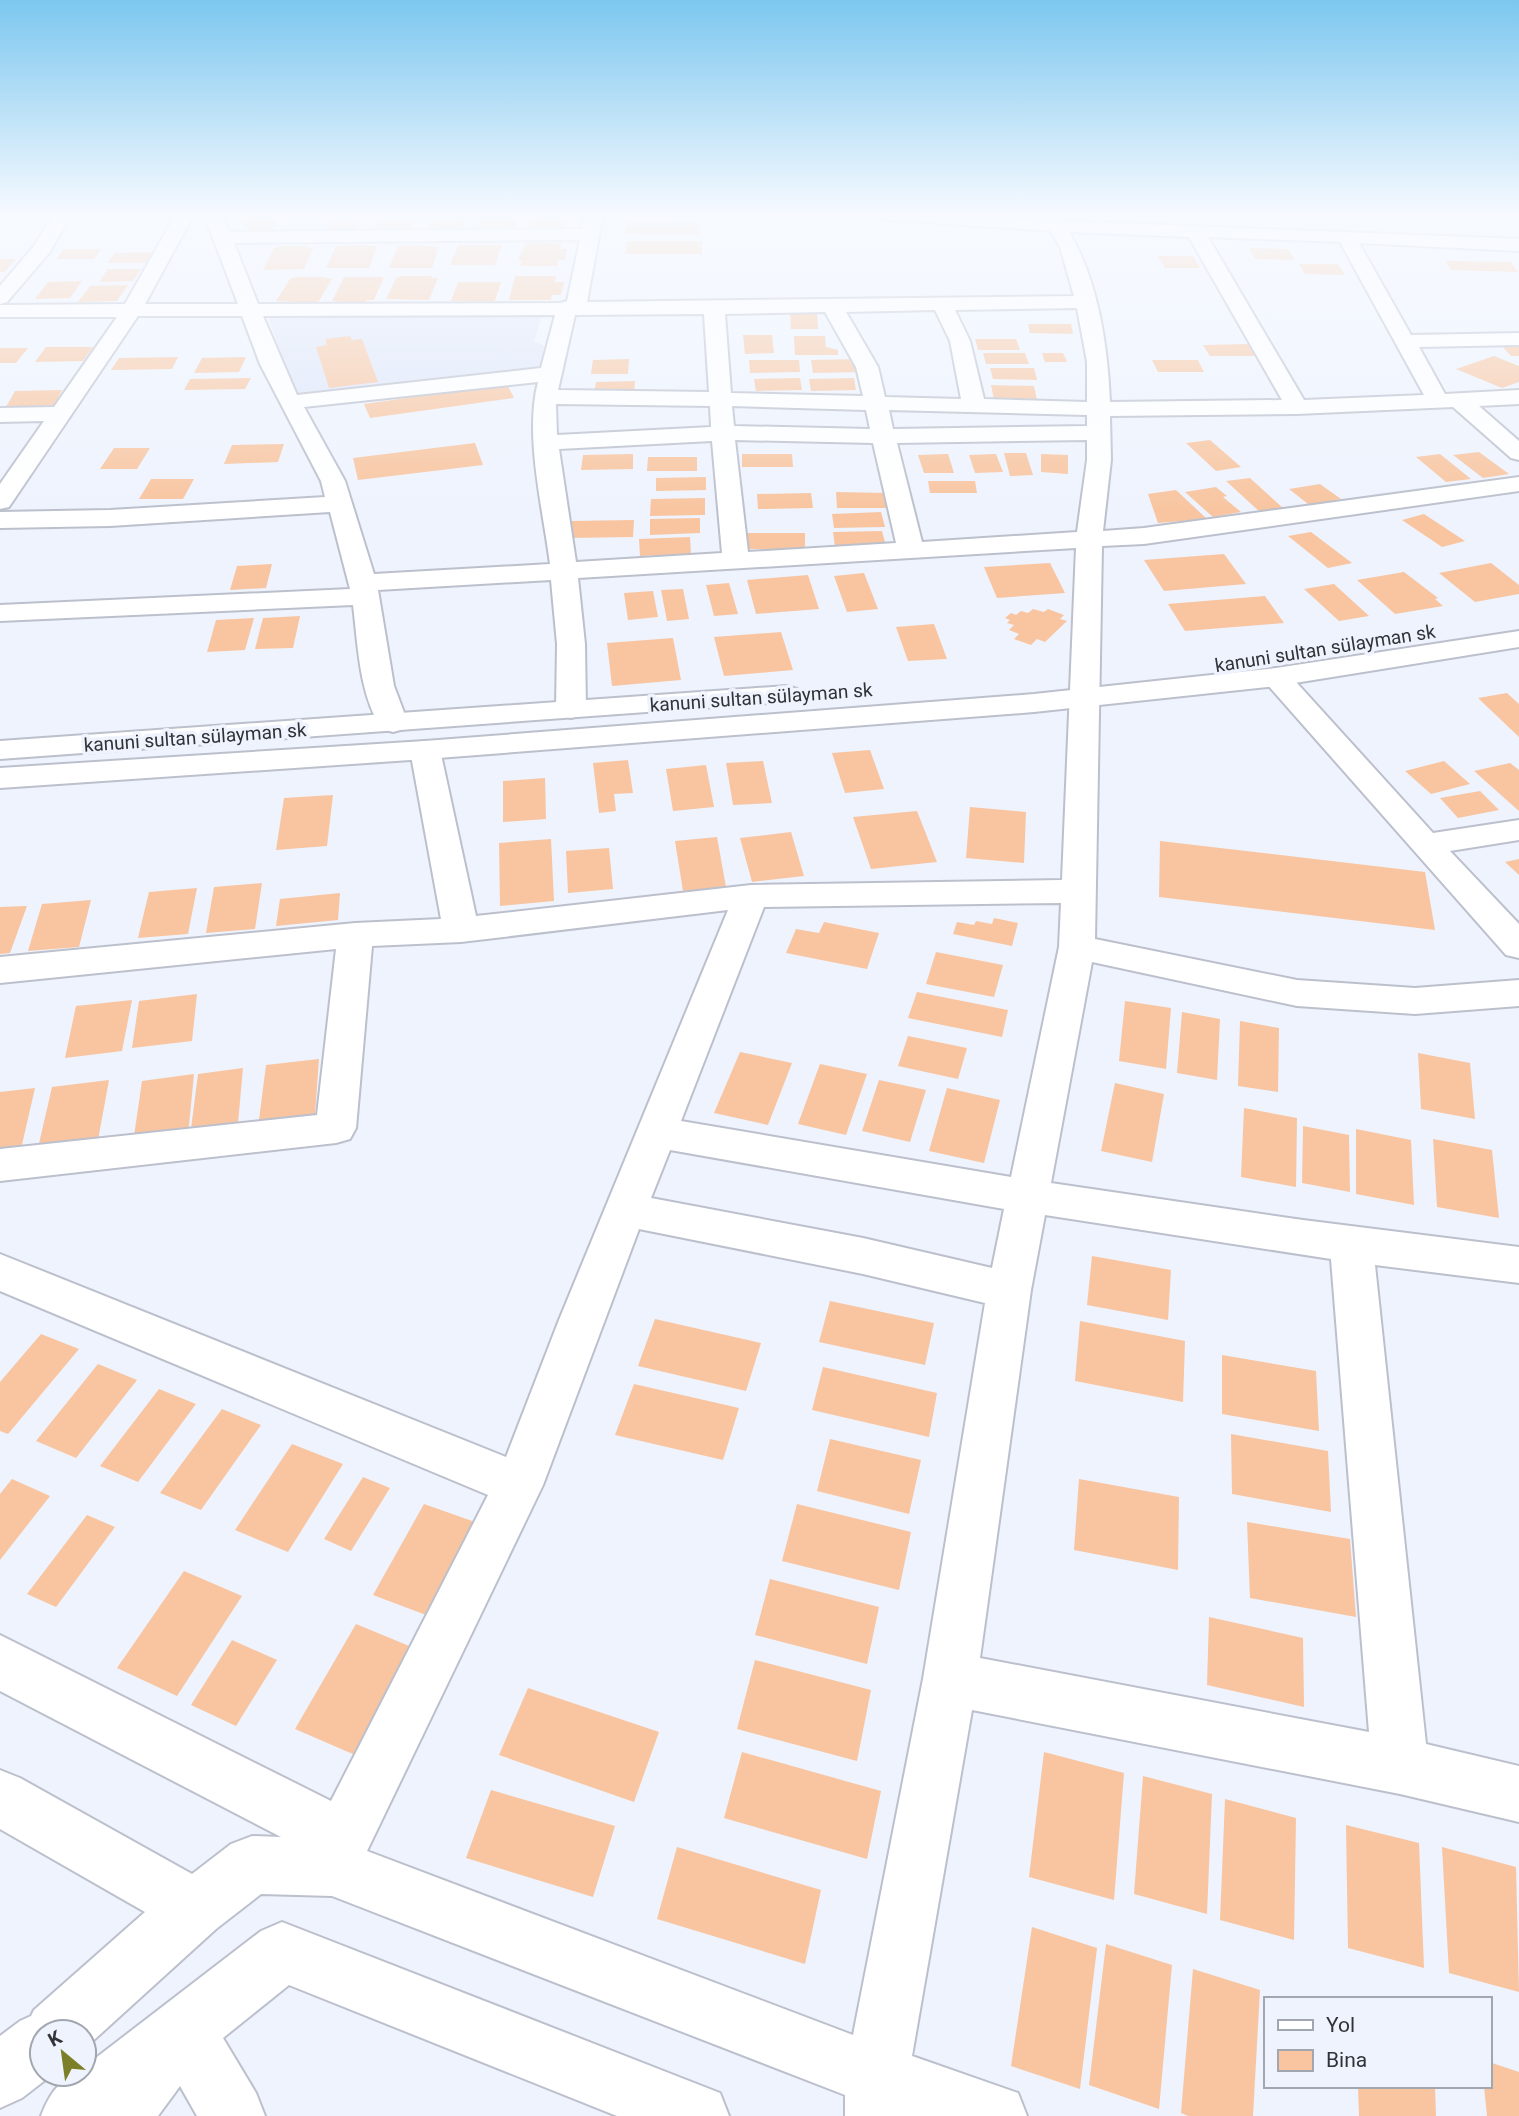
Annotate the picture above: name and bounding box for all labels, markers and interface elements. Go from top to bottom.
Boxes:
street label: kanuni sultan sülayman sk [1213,620,1437,677]
street label: kanuni sultan sülayman sk [649,678,874,717]
street label: kanuni sultan sülayman sk [83,718,308,757]
legend [1264,1997,1491,2088]
text: Yol [1326,2013,1355,2037]
north arrow [28,2018,98,2088]
text: K [44,2025,67,2052]
text: Bina [1326,2048,1367,2072]

